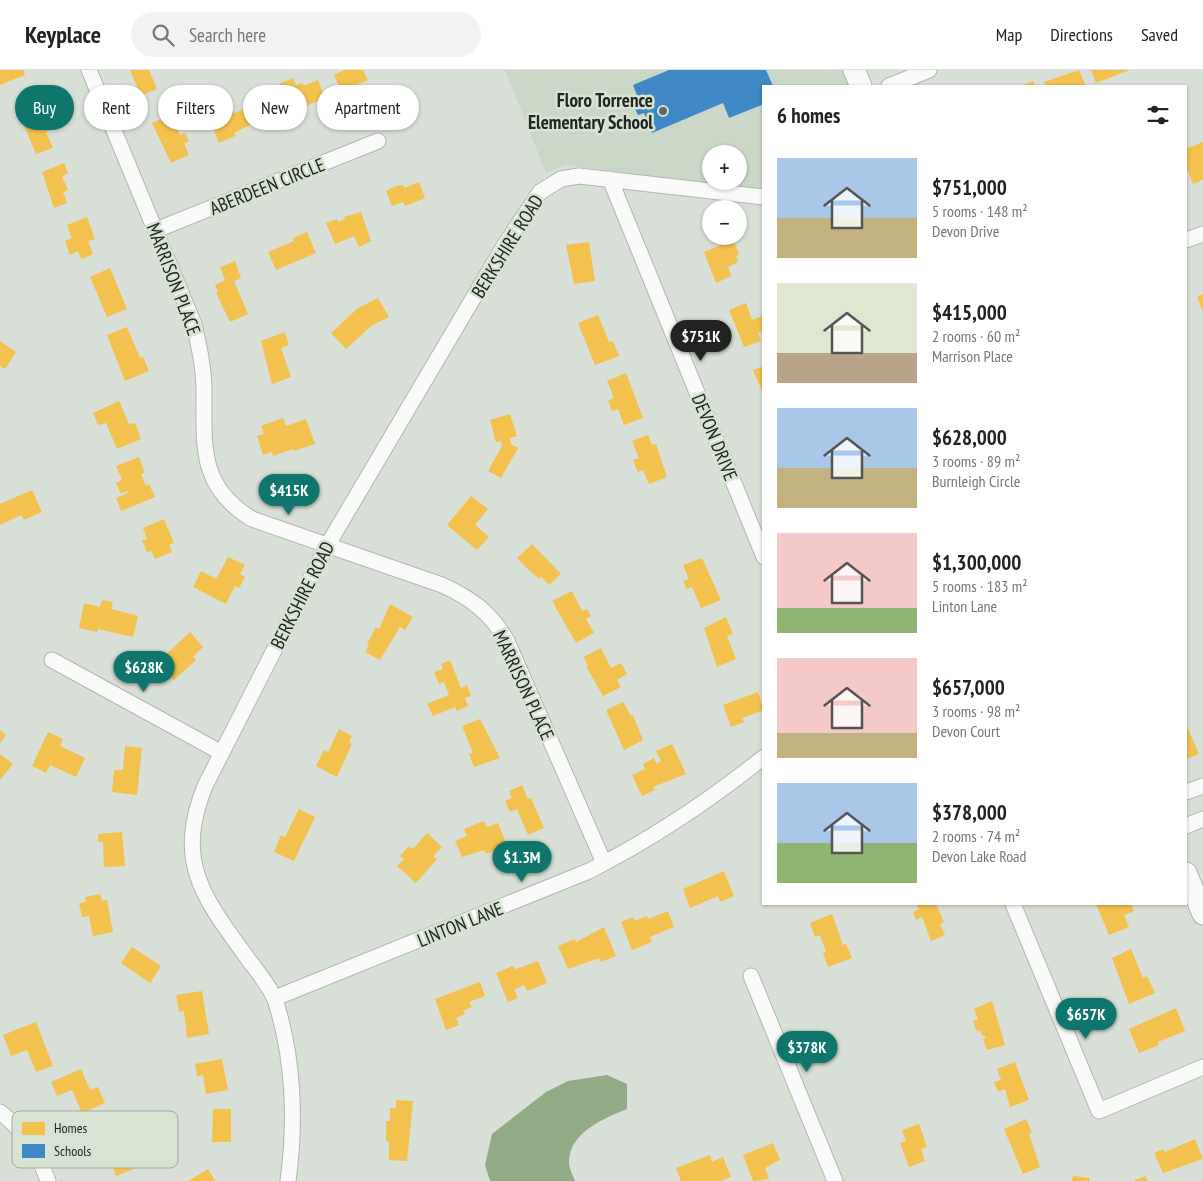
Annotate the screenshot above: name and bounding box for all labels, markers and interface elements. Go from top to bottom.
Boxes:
search box [131,12,481,57]
text: Keyplace [25,19,101,50]
icon: search [149,21,177,49]
text: Search here [189,23,266,47]
text: Map [996,23,1022,46]
text: Directions [1050,23,1113,46]
text: Saved [1141,23,1178,46]
chip: Buy [15,85,74,130]
chip: Rent [84,85,148,130]
chip: Filters [158,85,233,130]
chip: New [243,85,307,130]
chip: Apartment [317,85,419,130]
place label: Floro Torrence Elementary School [528,88,653,134]
icon: filters [1144,101,1172,129]
text: 6 homes [777,102,840,129]
marker: Floro Torrence Elementary School [657,105,669,117]
map controls [702,145,747,245]
button: + [702,145,747,190]
street label: ABERDEEN CIRCLE [206,152,328,220]
text: $751,000 [932,174,1007,201]
icon: home [817,178,877,238]
street label: BERKSHIRE ROAD [466,190,548,302]
button: − [702,200,747,245]
text: 5 rooms · 148 m² [932,201,1028,221]
street label: MARRISON PLACE [142,219,206,339]
text: Devon Drive [932,221,999,241]
text: $415,000 [932,299,1007,326]
icon: home [817,303,877,363]
pin: $751K [666,320,736,362]
text: $751K [682,326,720,346]
text: 2 rooms · 60 m² [932,326,1020,346]
text: Marrison Place [932,346,1013,366]
street label: DEVON DRIVE [687,390,743,484]
text: $628,000 [932,424,1007,451]
icon: home [817,428,877,488]
text: 3 rooms · 89 m² [932,451,1020,471]
text: Burnleigh Circle [932,471,1020,491]
pin: $415K [254,474,324,516]
text: $415K [270,480,308,500]
street label: BERKSHIRE ROAD [265,537,339,653]
text: $1,300,000 [932,549,1021,576]
icon: home [817,553,877,613]
text: 5 rooms · 183 m² [932,576,1028,596]
text: Linton Lane [932,596,997,616]
street label: MARRISON PLACE [488,626,560,744]
pin: $628K [109,650,179,693]
text: $628K [125,657,163,677]
text: $657,000 [932,674,1005,701]
icon: home [817,678,877,738]
text: 3 rooms · 98 m² [932,701,1020,721]
text: Devon Court [932,721,1000,741]
text: $378,000 [932,799,1007,826]
icon: home [817,803,877,863]
text: 2 rooms · 74 m² [932,826,1020,846]
pin: $1.3M [487,840,557,883]
text: Devon Lake Road [932,846,1026,866]
text: $1.3M [504,847,540,867]
street label: LINTON LANE [414,896,506,952]
pin: $657K [1051,998,1121,1040]
text: $657K [1067,1004,1105,1024]
pin: $378K [772,1030,842,1073]
text: $378K [788,1037,826,1057]
legend [12,1111,178,1168]
text: Homes [54,1119,87,1137]
text: Schools [54,1142,91,1160]

